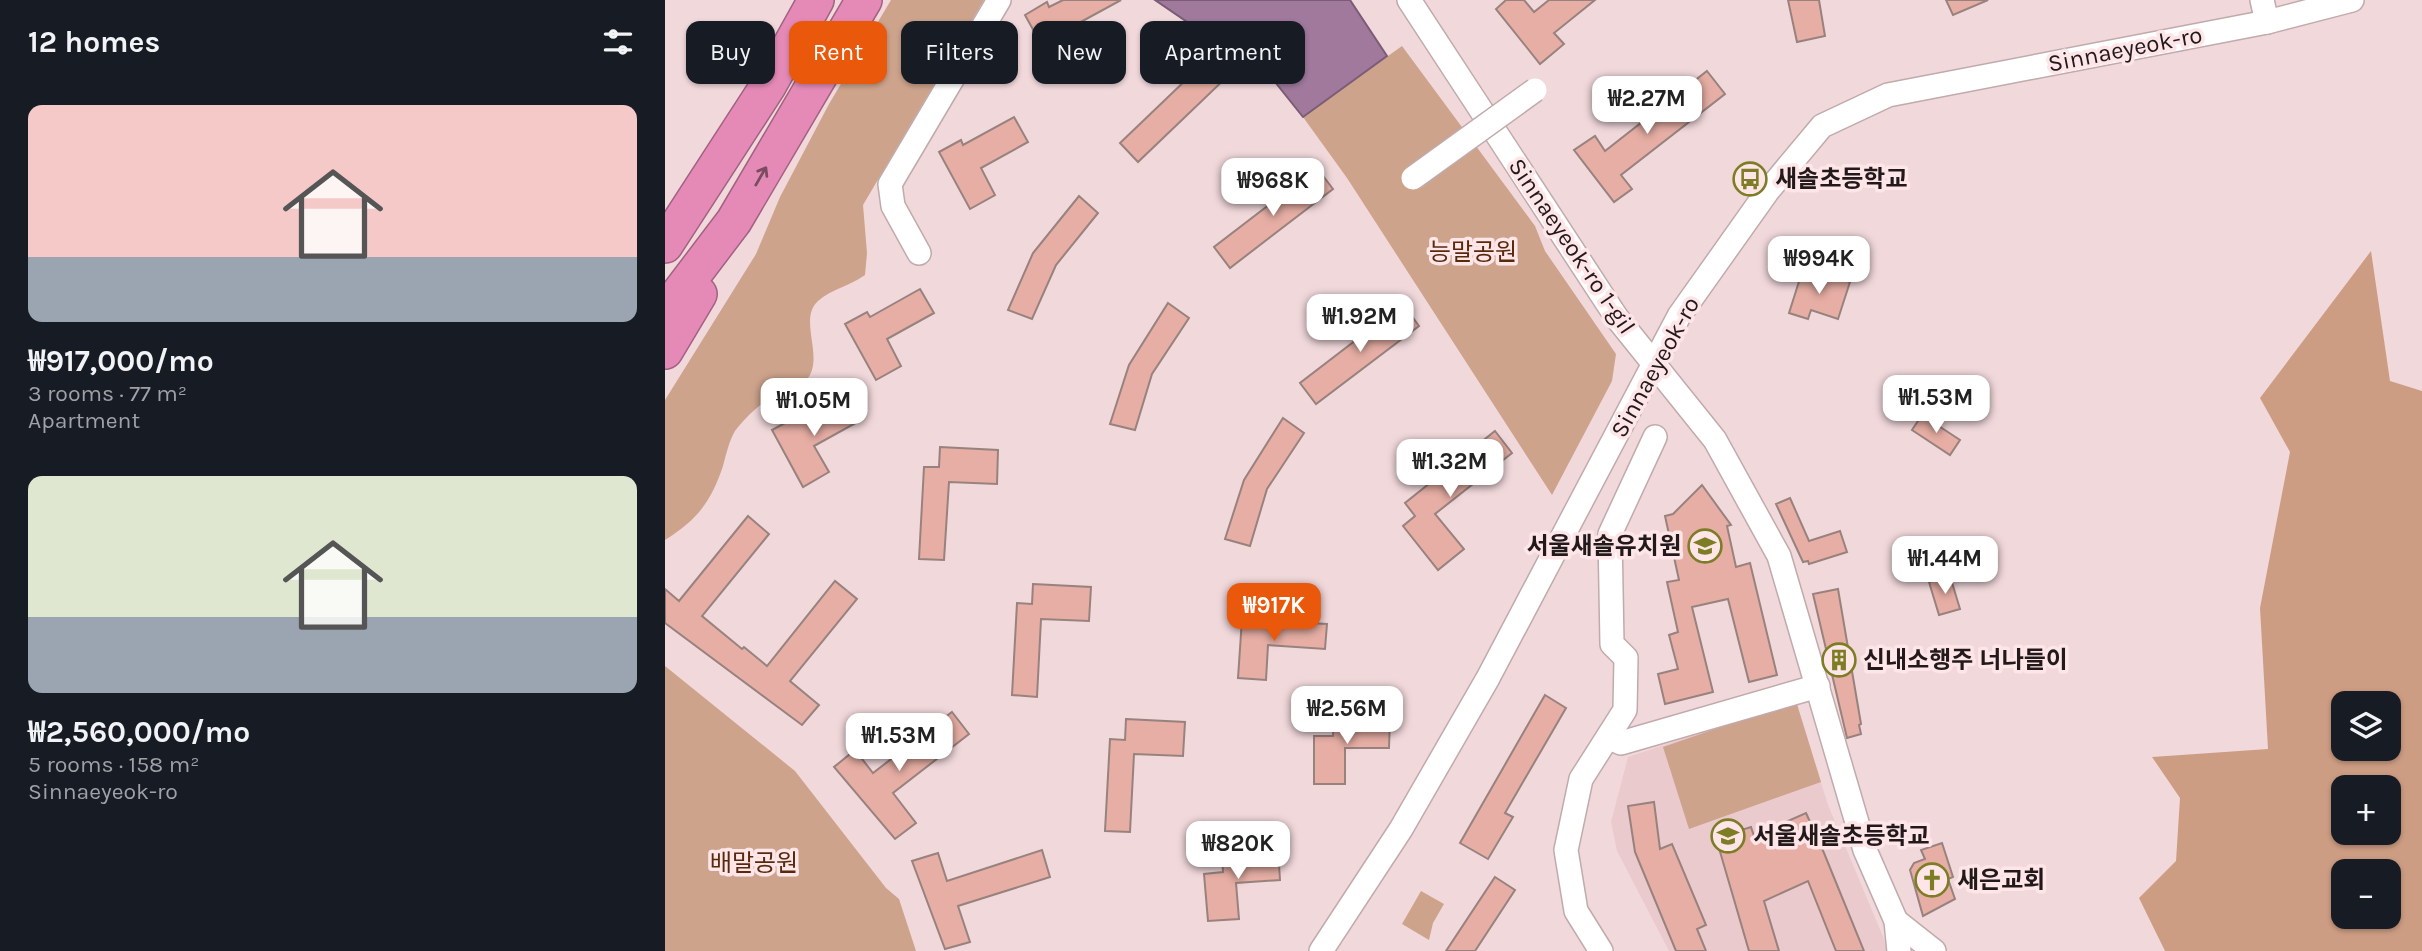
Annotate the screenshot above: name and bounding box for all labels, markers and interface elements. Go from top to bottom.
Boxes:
street label: Sinnaeyeok-ro [2046,20,2204,78]
chip: Buy [686,21,775,84]
chip: Rent [789,21,887,84]
chip: Filters [901,21,1018,84]
chip: New [1032,21,1126,84]
chip: Apartment [1140,21,1305,84]
icon: filters [599,23,637,61]
text: 12 homes [28,24,160,60]
pin: ₩2.27M [1590,76,1704,136]
text: ₩2.27M [1608,85,1686,112]
icon: home [270,151,396,277]
street label: Sinnaeyeok-ro 1-gil [1503,153,1641,339]
pin: ₩968K [1224,158,1322,218]
bus stop icon: 새솔초등학교 [1731,160,1769,198]
place label: 새솔초등학교 [1775,165,1907,193]
one-way arrow [754,167,768,187]
text: ₩968K [1237,167,1309,194]
pin: ₩994K [1770,236,1868,296]
park label: 능말공원 [1429,238,1517,266]
text: ₩994K [1784,245,1854,272]
street label: Sinnaeyeok-ro [1605,292,1705,442]
pin: ₩1.92M [1303,294,1417,354]
text: ₩1.92M [1323,303,1397,330]
text: ₩917,000/mo [28,343,214,379]
pin: ₩1.53M [1879,376,1993,435]
pin: ₩1.05M [757,378,871,438]
text: 3 rooms · 77 m² [28,380,187,407]
text: ₩1.53M [1899,384,1973,411]
text: ₩1.05M [777,387,851,414]
text: Apartment [28,407,140,434]
pin: ₩1.32M [1393,440,1507,499]
text: ₩1.32M [1412,448,1488,475]
icon: home [270,522,396,648]
school or university icon: 서울새솔유치원 [1686,527,1724,565]
place label: 서울새솔유치원 [1526,532,1681,560]
pin: ₩1.44M [1888,536,2002,596]
text: ₩1.44M [1908,545,1982,572]
pin: ₩917K [1225,584,1323,643]
text: ₩917K [1243,592,1305,619]
building icon: 신내소행주 너나들이 [1820,641,1858,679]
place label: 신내소행주 너나들이 [1863,646,2068,674]
pin: ₩2.56M [1290,686,1404,746]
map controls [2331,691,2401,929]
button: layers [2331,691,2401,761]
text: ₩2.56M [1307,695,1387,722]
text: ₩2,560,000/mo [28,714,250,750]
pin: ₩1.53M [842,714,956,773]
text: ₩1.53M [862,722,936,749]
text: 5 rooms · 158 m² [28,751,199,778]
button: + [2331,775,2401,845]
text: Sinnaeyeok-ro [28,778,178,805]
school or university icon: 서울새솔초등학교 [1709,817,1747,855]
pin: ₩820K [1189,822,1287,881]
place label: 서울새솔초등학교 [1753,822,1930,850]
text: ₩820K [1202,830,1274,857]
park label: 배말공원 [710,849,798,877]
button: − [2331,859,2401,929]
church icon: 새은교회 [1913,861,1951,899]
place label: 새은교회 [1957,866,2045,894]

